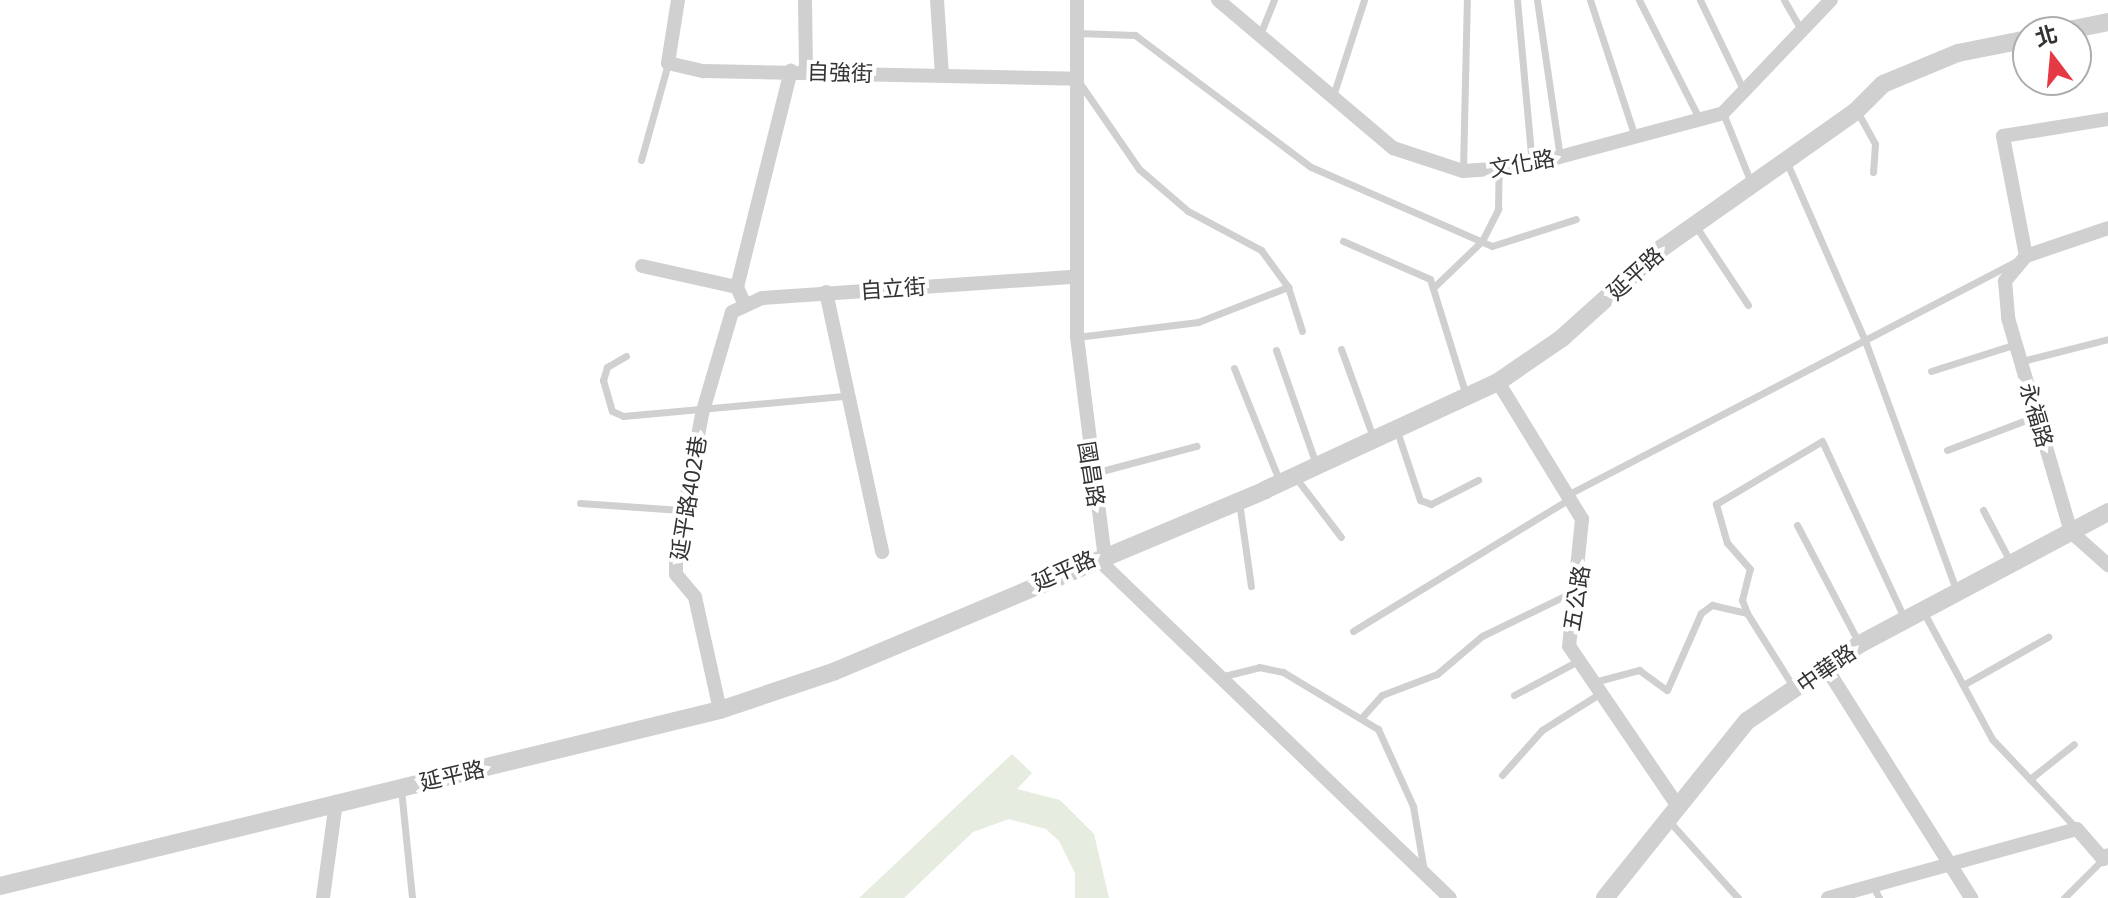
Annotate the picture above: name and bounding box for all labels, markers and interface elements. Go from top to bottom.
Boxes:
north arrow [2012,16,2092,96]
text: 北 [2031,17,2061,52]
street label: 自強街 [807,58,873,86]
street label: 文化路 [1487,144,1557,182]
street label: 延平路 [1602,241,1668,305]
street label: 自立街 [859,273,927,303]
street label: 永福路 [2015,380,2059,450]
street label: 延平路402巷 [665,434,711,562]
street label: 國昌路 [1074,439,1110,509]
street label: 延平路 [1028,545,1100,595]
street label: 五公路 [1558,563,1594,633]
street label: 中華路 [1791,638,1861,698]
street label: 延平路 [417,755,487,795]

